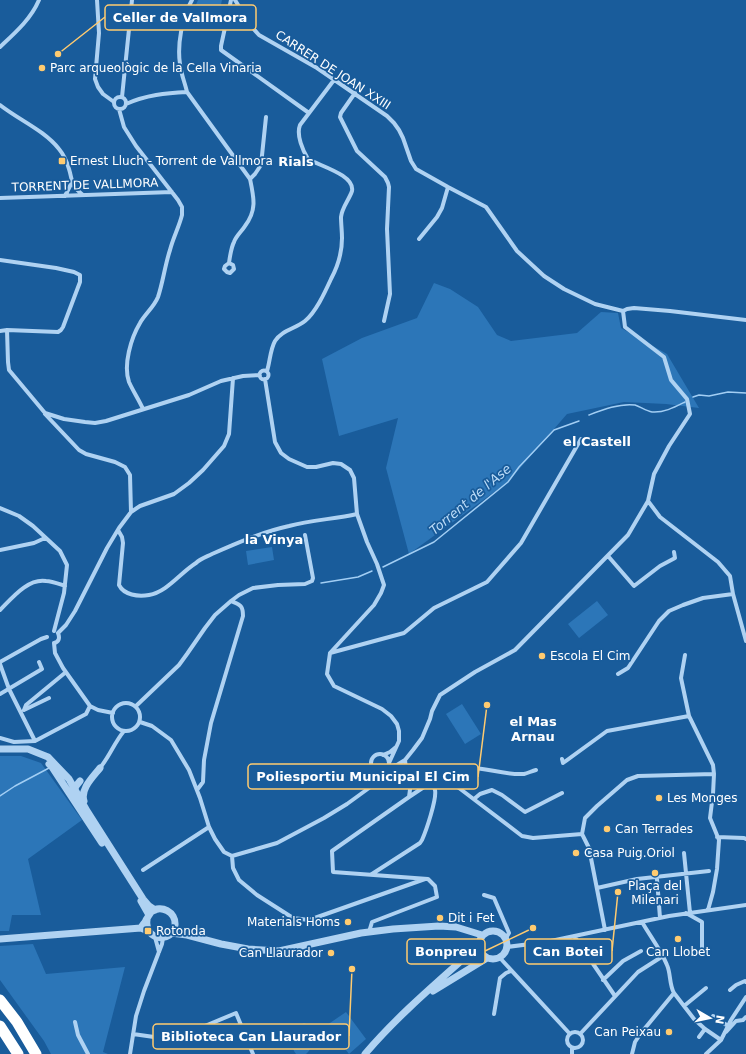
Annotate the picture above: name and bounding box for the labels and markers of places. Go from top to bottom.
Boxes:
callout: Celler de Vallmora [105,5,256,30]
place label: Parc arqueològic de la Cella Vinaria [50,61,262,75]
marker: Parc arqueològic de la Cella Vinaria [37,63,47,73]
place label: Ernest Lluch - Torrent de Vallmora [70,154,273,168]
marker: Ernest Lluch - Torrent de Vallmora [57,156,67,166]
place label: Escola El Cim [550,649,630,663]
marker: Escola El Cim [537,651,547,661]
callout: Poliesportiu Municipal El Cim [248,764,478,789]
place label: Les Monges [667,791,737,805]
marker: Les Monges [654,793,664,803]
place label: Can Terrades [615,822,693,836]
marker: Can Terrades [602,824,612,834]
place label: Casa Puig.Oriol [584,846,675,860]
marker: Casa Puig.Oriol [571,848,581,858]
marker: Plaça del Milenari [650,868,660,878]
place label: Plaça del Milenari [628,879,682,907]
place label: Dit i Fet [448,911,495,925]
marker: Dit i Fet [435,913,445,923]
place label: Materials Homs [247,915,340,929]
marker: Materials Homs [343,917,353,927]
place label: Rotonda [156,924,206,938]
marker: Rotonda [143,926,153,936]
marker: Can Llobet [673,934,683,944]
callout: Bonpreu [407,939,485,964]
callout: Can Botei [525,939,612,964]
place label: Can Llobet [646,945,710,959]
place label: Can Llaurador [239,946,323,960]
marker: Can Llaurador [326,948,336,958]
callout: Biblioteca Can Llaurador [153,1024,349,1049]
place label: Can Peixau [594,1025,661,1039]
marker: Can Peixau [664,1027,674,1037]

